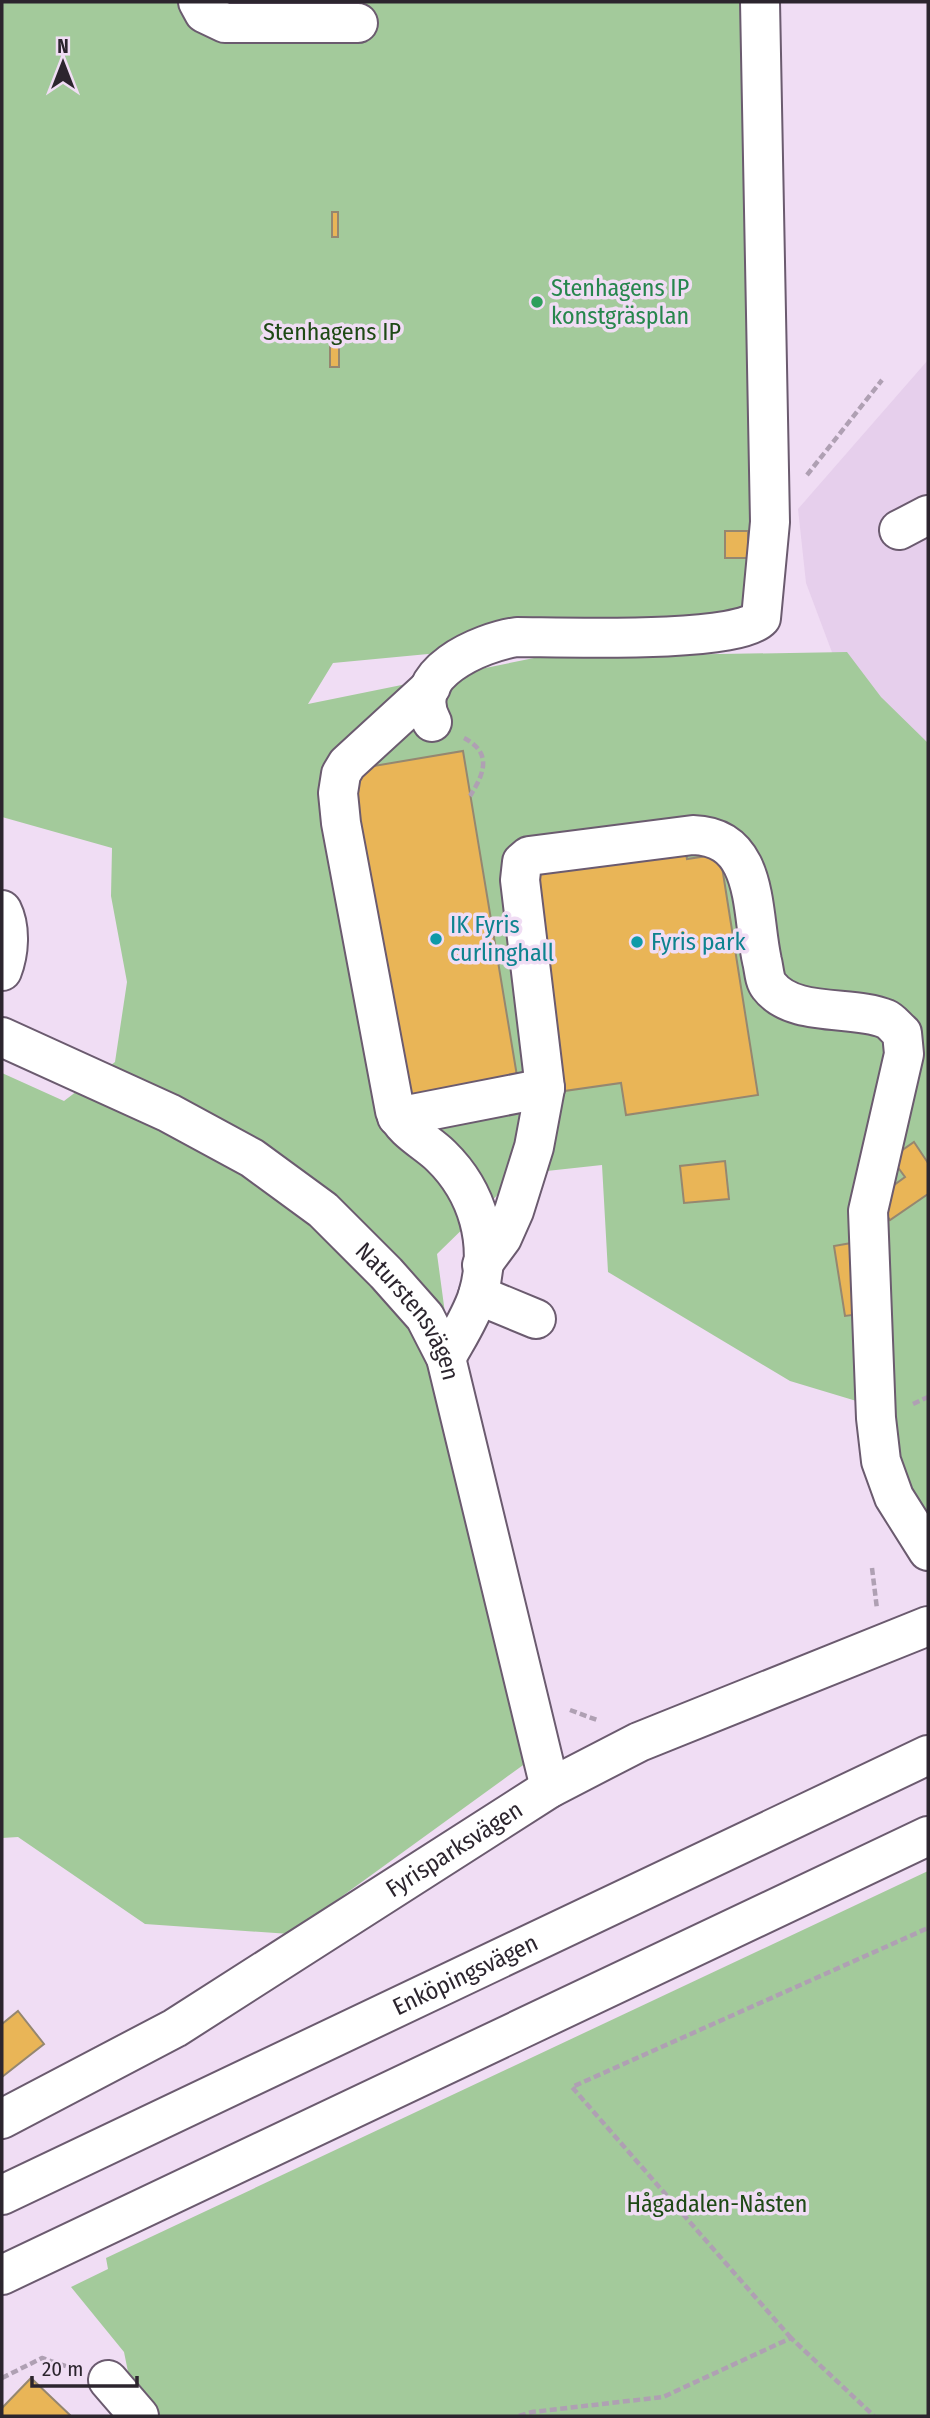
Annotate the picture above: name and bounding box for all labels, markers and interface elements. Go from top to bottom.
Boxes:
north arrow [28,28,98,98]
text: N [57,35,69,58]
place label: Stenhagens IP konstgräsplan [551,274,689,330]
marker: Stenhagens IP konstgräsplan [529,294,545,310]
park label: Stenhagens IP [263,318,401,346]
place label: IK Fyris curlinghall [450,911,554,967]
place label: Fyris park [651,928,746,956]
marker: IK Fyris curlinghall [428,931,444,947]
marker: Fyris park [629,934,645,950]
street label: Naturstensvägen [350,1237,465,1383]
street label: Fyrisparksvägen [381,1795,528,1903]
street label: Enköpingsvägen [388,1928,542,2021]
park label: Hågadalen-Nåsten [626,2190,808,2218]
scale bar [32,2344,136,2388]
text: 20 m [42,2356,83,2382]

